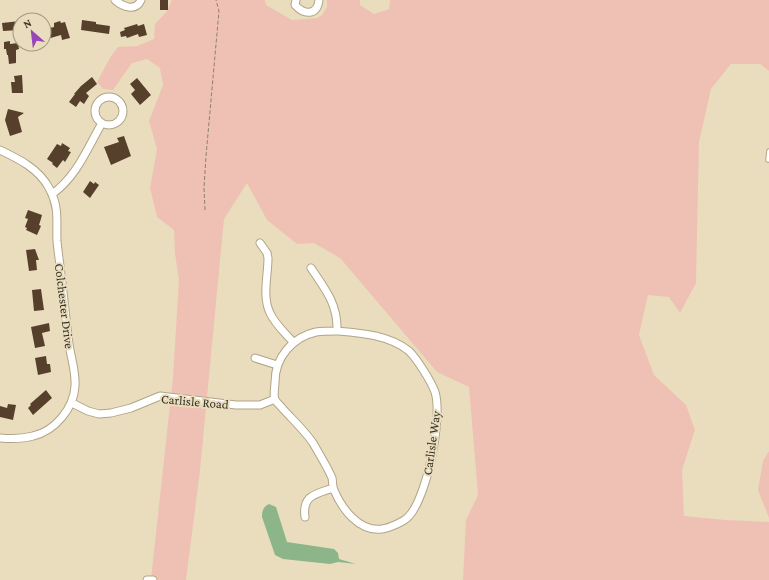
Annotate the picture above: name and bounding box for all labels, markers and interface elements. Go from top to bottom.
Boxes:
north arrow [12,12,52,52]
text: N [21,16,34,30]
street label: Colchester Drive [52,263,77,350]
street label: Carlisle Road [160,391,230,412]
street label: Carlisle Way [420,409,444,476]

